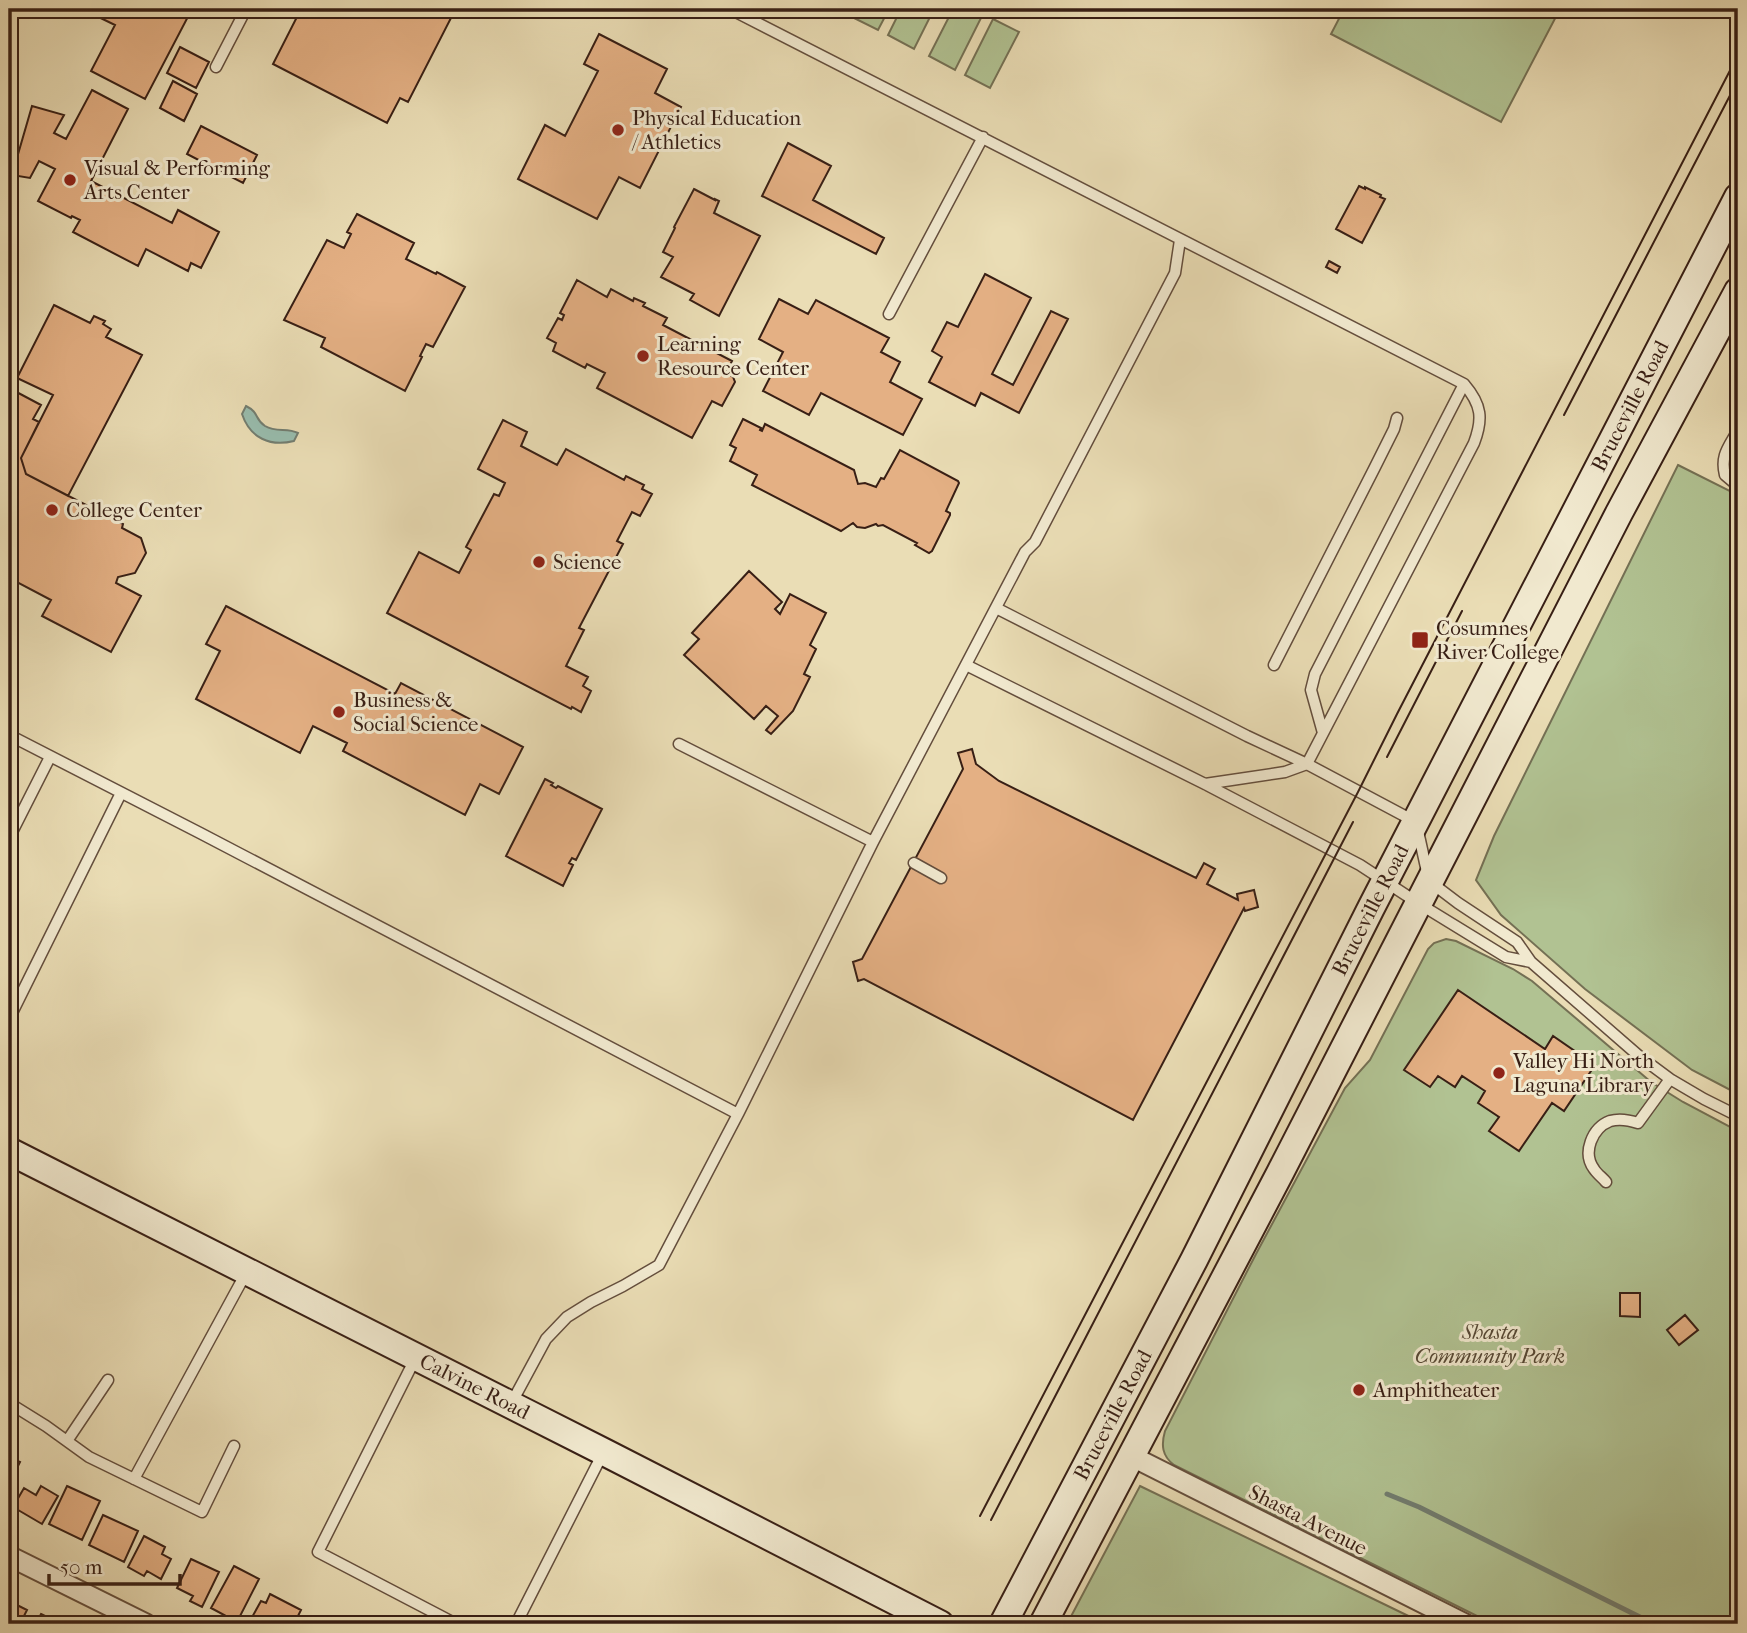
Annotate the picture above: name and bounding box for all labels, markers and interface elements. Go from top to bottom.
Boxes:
place label: Physical Education / Athletics [631,106,801,154]
marker: Physical Education / Athletics [610,122,626,138]
place label: Visual & Performing Arts Center [83,156,271,204]
marker: Visual & Performing Arts Center [62,172,78,188]
place label: Learning Resource Center [657,332,809,380]
street label: Bruceville Road [1586,336,1674,475]
marker: Learning Resource Center [635,348,651,364]
place label: College Center [66,498,202,522]
marker: College Center [44,502,60,518]
place label: Science [553,550,621,574]
marker: Science [531,554,547,570]
place label: Cosumnes River College [1436,616,1559,664]
marker: Cosumnes River College [1410,630,1430,650]
place label: Business & Social Science [353,688,478,736]
marker: Business & Social Science [331,704,347,720]
street label: Bruceville Road [1327,840,1414,979]
place label: Valley Hi North Laguna Library [1512,1049,1654,1097]
marker: Valley Hi North Laguna Library [1491,1065,1507,1081]
park label: Shasta Community Park [1415,1320,1565,1368]
street label: Bruceville Road [1069,1345,1157,1484]
street label: Calvine Road [416,1349,534,1425]
place label: Amphitheater [1372,1378,1499,1402]
marker: Amphitheater [1351,1382,1367,1398]
street label: Shasta Avenue [1245,1480,1371,1560]
scale bar [49,1542,180,1586]
text: 50 m [60,1555,103,1579]

